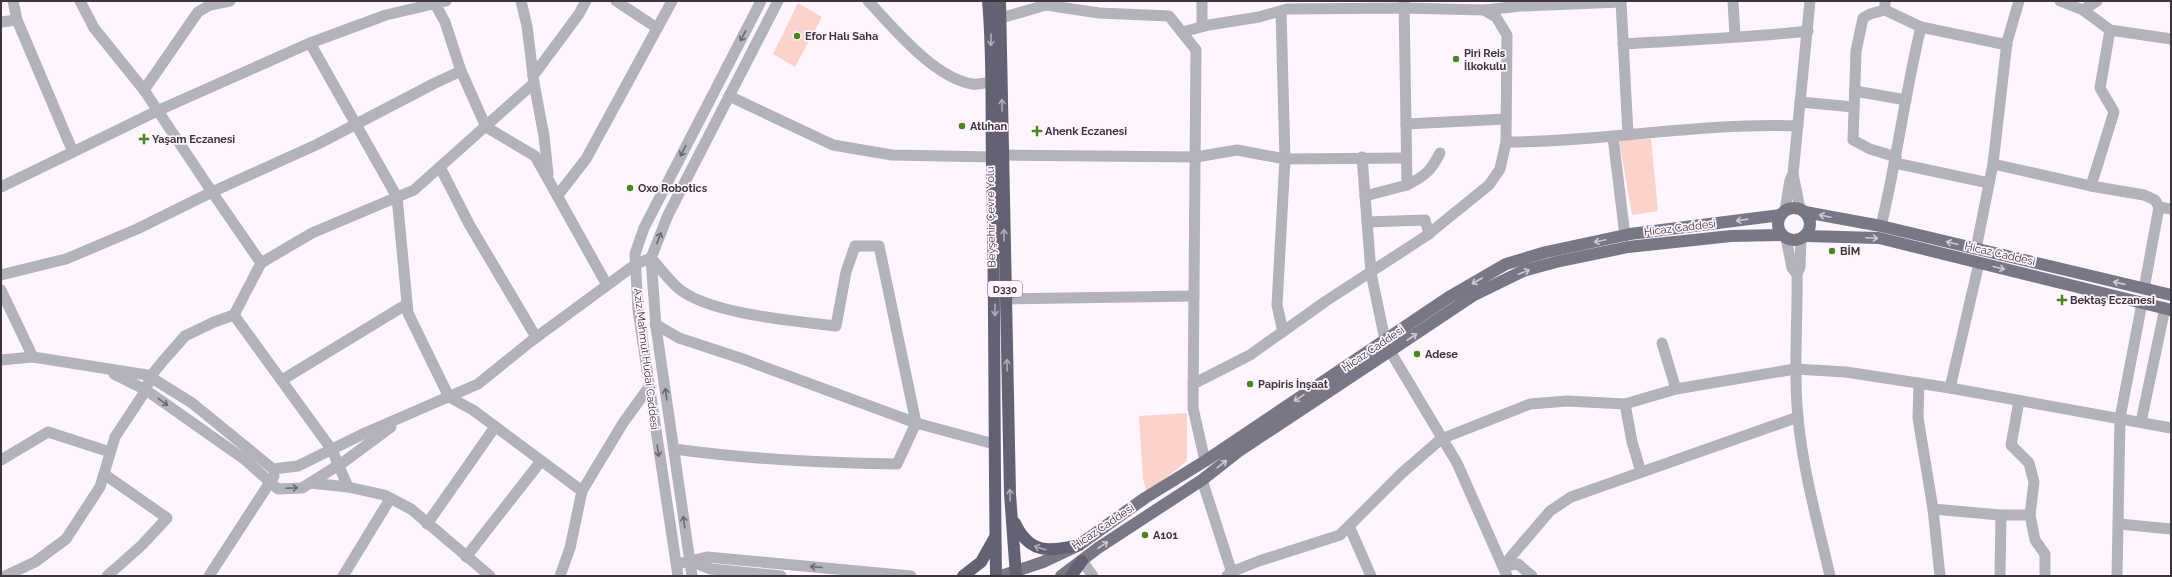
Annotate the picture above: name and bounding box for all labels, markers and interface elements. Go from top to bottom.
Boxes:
one-way arrow [739,29,746,41]
place label: Efor Halı Saha [805,30,878,43]
marker: Efor Halı Saha [792,31,802,41]
one-way arrow [987,33,995,46]
place label: Piri Reis İlkokulu [1464,47,1507,73]
marker: Piri Reis İlkokulu [1451,54,1461,64]
one-way arrow [998,99,1006,112]
place label: Atlıhan [970,120,1008,133]
marker: Atlıhan [957,121,967,131]
place label: Ahenk Eczanesi [1045,125,1127,138]
marker: Ahenk Eczanesi [1032,126,1042,136]
place label: Yaşam Eczanesi [152,133,235,146]
marker: Yaşam Eczanesi [139,134,149,144]
one-way arrow [679,145,687,157]
street label: Beyşehir Çevre Yolu [984,166,998,268]
place label: Oxo Robotics [638,182,708,195]
marker: Oxo Robotics [625,183,635,193]
one-way arrow [1819,212,1832,220]
one-way arrow [1736,216,1749,224]
street label: Hicaz Caddesi [1643,217,1717,239]
one-way arrow [1001,229,1008,242]
one-way arrow [656,233,664,245]
one-way arrow [1865,234,1878,242]
one-way arrow [1594,237,1607,245]
one-way arrow [1946,239,1959,246]
street label: Hicaz Caddesi [1963,240,2037,268]
place label: BİM [1840,244,1860,258]
marker: BİM [1827,246,1837,256]
one-way arrow [1992,264,2005,272]
one-way arrow [1517,267,1529,275]
one-way arrow [1471,277,1483,285]
one-way arrow [2113,278,2126,286]
road number: D330 [988,281,1022,297]
street label: Aziz Mahmut Hudai Caddesi [631,287,661,431]
place label: Bektaş Eczanesi [2070,294,2155,307]
marker: Bektaş Eczanesi [2057,295,2067,305]
one-way arrow [991,303,999,316]
street label: Hicaz Caddesi [1339,323,1407,375]
one-way arrow [1406,332,1417,341]
place label: Adese [1425,348,1458,361]
marker: Adese [1412,349,1422,359]
one-way arrow [1003,359,1011,372]
place label: Papiris İnşaat [1258,377,1329,391]
marker: Papiris İnşaat [1245,379,1255,389]
one-way arrow [661,388,669,401]
one-way arrow [1293,395,1305,403]
one-way arrow [158,398,169,406]
one-way arrow [654,444,662,457]
one-way arrow [1217,459,1228,468]
one-way arrow [285,484,298,492]
one-way arrow [1006,489,1013,502]
street label: Hicaz Caddesi [1069,501,1137,553]
one-way arrow [680,516,688,529]
place label: A101 [1153,529,1179,542]
marker: A101 [1140,530,1150,540]
one-way arrow [1097,540,1109,548]
one-way arrow [1035,543,1047,551]
one-way arrow [810,564,823,571]

